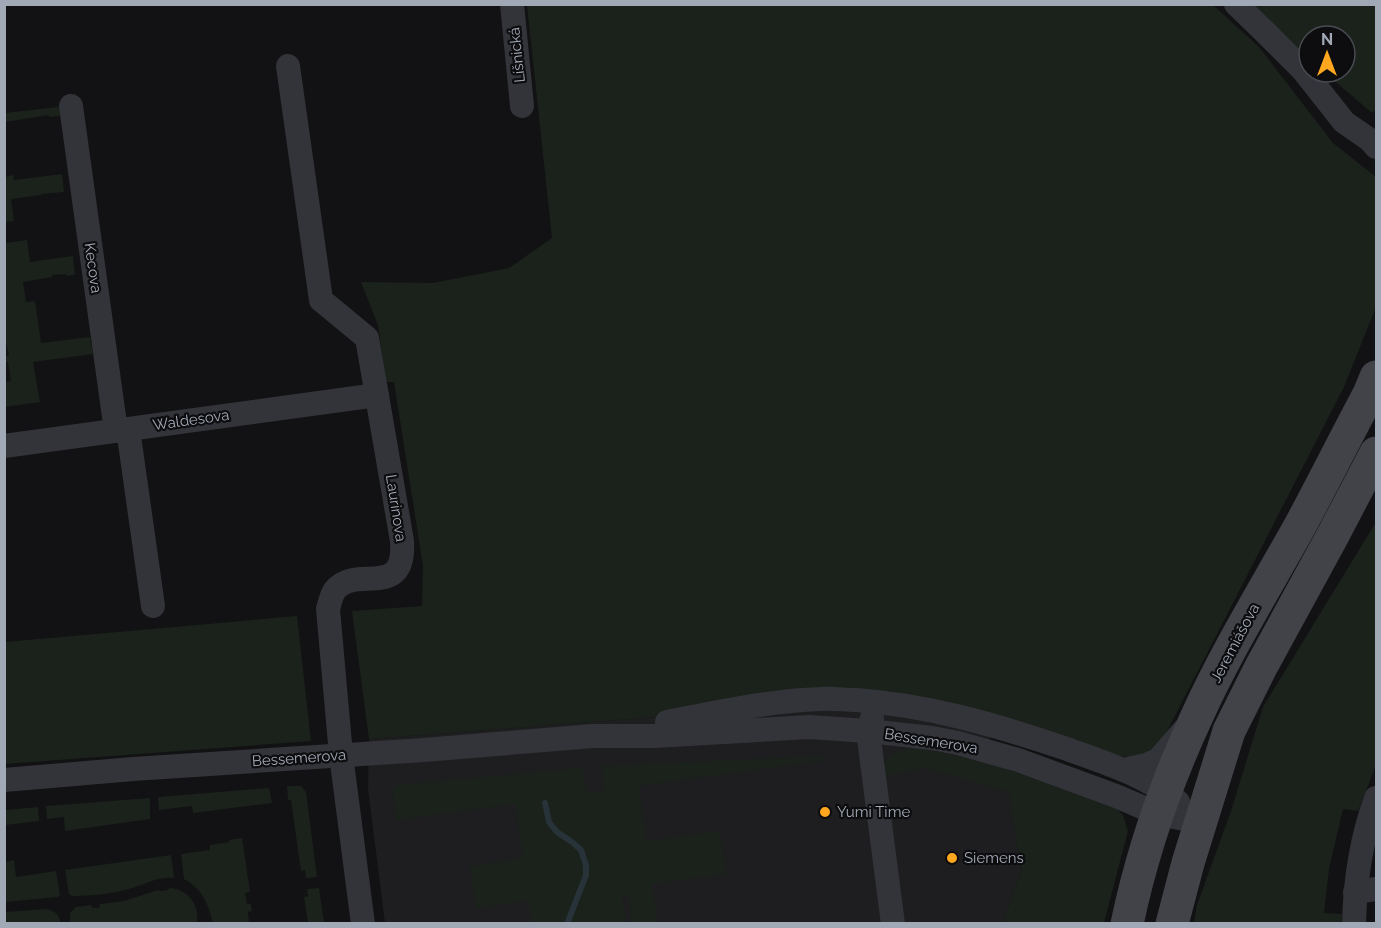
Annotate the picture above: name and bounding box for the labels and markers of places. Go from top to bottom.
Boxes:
place label: Yumi Time [837,803,910,821]
marker: Yumi Time [818,805,832,819]
place label: Siemens [964,849,1024,867]
marker: Siemens [945,851,959,865]

